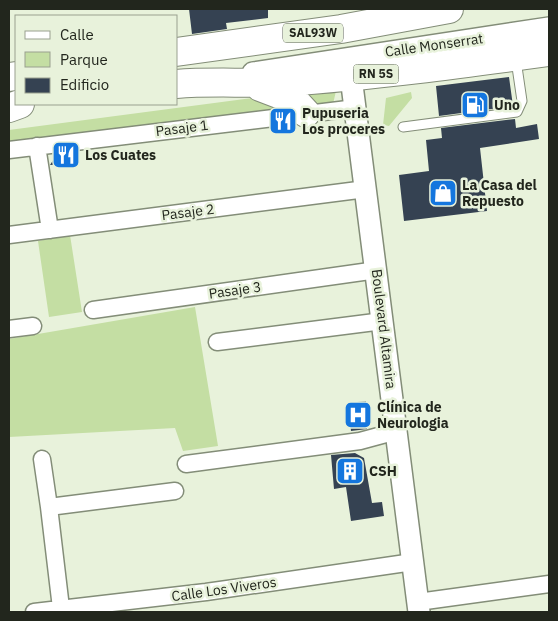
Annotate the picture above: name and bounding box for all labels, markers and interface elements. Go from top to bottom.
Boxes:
legend [15,15,178,105]
road number: SAL93W [283,23,343,42]
text: Calle [60,25,94,44]
street label: Calle Monserrat [384,29,484,61]
text: Parque [60,50,108,69]
road number: RN 5S [354,64,398,84]
text: Edificio [60,75,109,94]
fuel station icon: Uno [460,90,490,120]
place label: Uno [494,96,520,114]
place label: Pupuseria Los proceres [302,104,385,138]
restaurant icon: Pupuseria Los proceres [268,106,298,136]
street label: Pasaje 1 [155,116,209,140]
restaurant icon: Los Cuates [51,140,81,170]
place label: Los Cuates [85,146,156,164]
place label: La Casa del Repuesto [462,176,537,210]
shop icon: La Casa del Repuesto [428,178,458,208]
street label: Pasaje 2 [161,200,215,224]
street label: Boulevard Altamira [368,268,400,390]
street label: Pasaje 3 [207,277,263,303]
place label: Clínica de Neurologia [377,398,449,432]
hospital icon: Clínica de Neurologia [343,400,373,430]
building icon: CSH [335,456,365,486]
place label: CSH [369,462,397,480]
street label: Calle Los Viveros [170,573,278,605]

